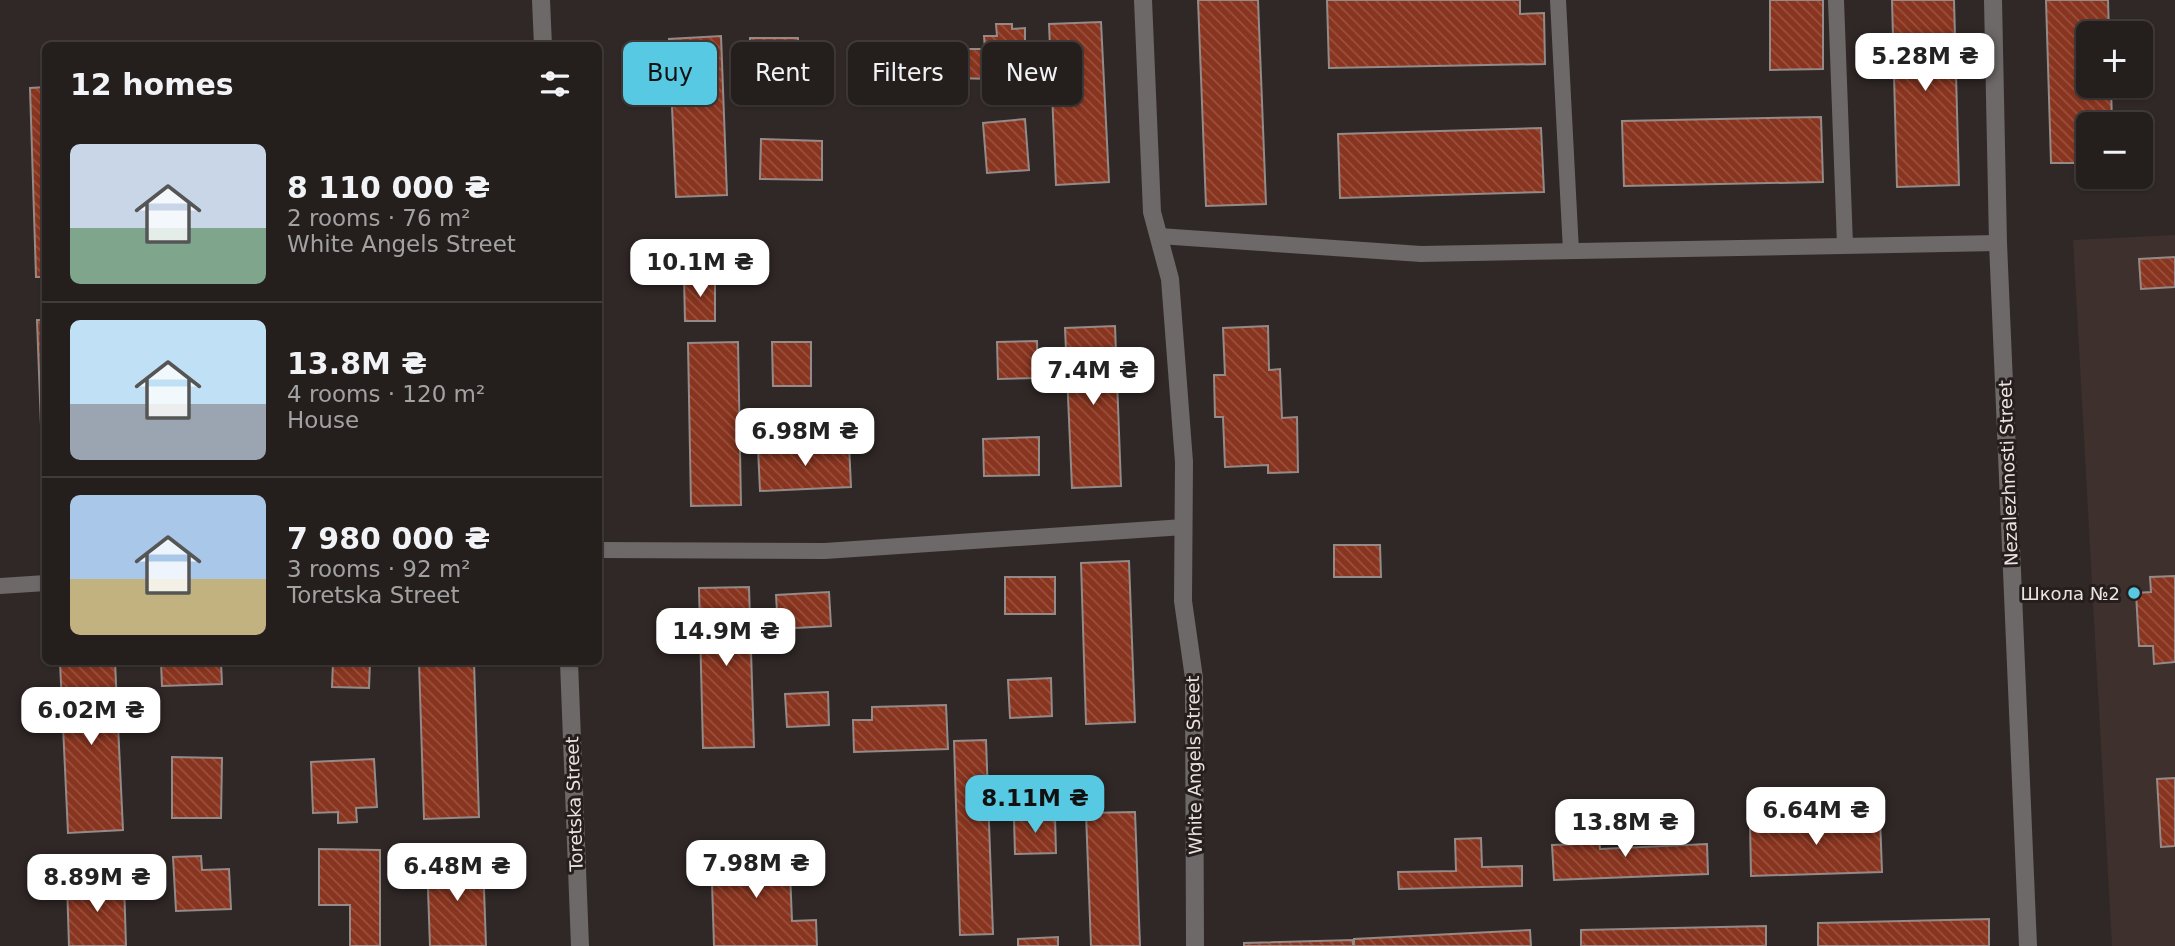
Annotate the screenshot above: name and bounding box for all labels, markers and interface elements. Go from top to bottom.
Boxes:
map controls [2076,21,2153,189]
button: + [2076,21,2153,98]
pin: 5.28M ₴ [1860,34,1990,93]
chip: Buy [623,42,717,105]
chip: Rent [731,42,834,105]
chip: Filters [848,42,968,105]
chip: New [982,42,1082,105]
text: 5.28M ₴ [1871,43,1979,69]
icon: filters [536,65,574,103]
text: 12 homes [70,67,234,102]
button: − [2076,112,2153,189]
text: 8 110 000 ₴ [287,170,490,205]
icon: home [126,172,210,256]
text: 2 rooms · 76 m² [287,205,471,231]
text: White Angels Street [287,231,516,257]
pin: 10.1M ₴ [635,240,765,299]
text: 10.1M ₴ [646,249,754,275]
text: 13.8M ₴ [287,346,427,381]
icon: home [126,348,210,432]
pin: 7.4M ₴ [1036,348,1150,407]
text: 7.4M ₴ [1047,357,1139,383]
street label: Nezalezhnosti Street [1994,380,2022,566]
text: 4 rooms · 120 m² [287,381,485,407]
text: House [287,407,359,433]
pin: 6.98M ₴ [740,408,870,468]
text: 6.98M ₴ [751,418,859,444]
text: 7 980 000 ₴ [287,521,490,556]
icon: home [126,523,210,607]
text: 3 rooms · 92 m² [287,556,471,582]
text: Toretska Street [287,582,460,608]
place label: Школа №2 [2020,583,2120,604]
marker: Школа №2 [2126,585,2142,601]
pin: 14.9M ₴ [661,608,791,668]
text: 14.9M ₴ [672,618,780,644]
street label: White Angels Street [1182,675,1206,855]
pin: 6.02M ₴ [26,688,156,747]
text: 6.02M ₴ [37,697,145,723]
street label: Toretska Street [561,736,587,873]
pin: 8.11M ₴ [970,776,1100,835]
text: 8.11M ₴ [981,785,1089,811]
pin: 6.64M ₴ [1751,788,1881,847]
text: 6.64M ₴ [1762,797,1870,823]
pin: 13.8M ₴ [1560,800,1690,859]
text: 13.8M ₴ [1571,809,1679,835]
pin: 7.98M ₴ [691,841,821,900]
pin: 6.48M ₴ [392,844,522,903]
text: 7.98M ₴ [702,850,810,876]
text: 6.48M ₴ [403,853,511,879]
pin: 8.89M ₴ [32,855,162,914]
text: 8.89M ₴ [43,864,151,890]

